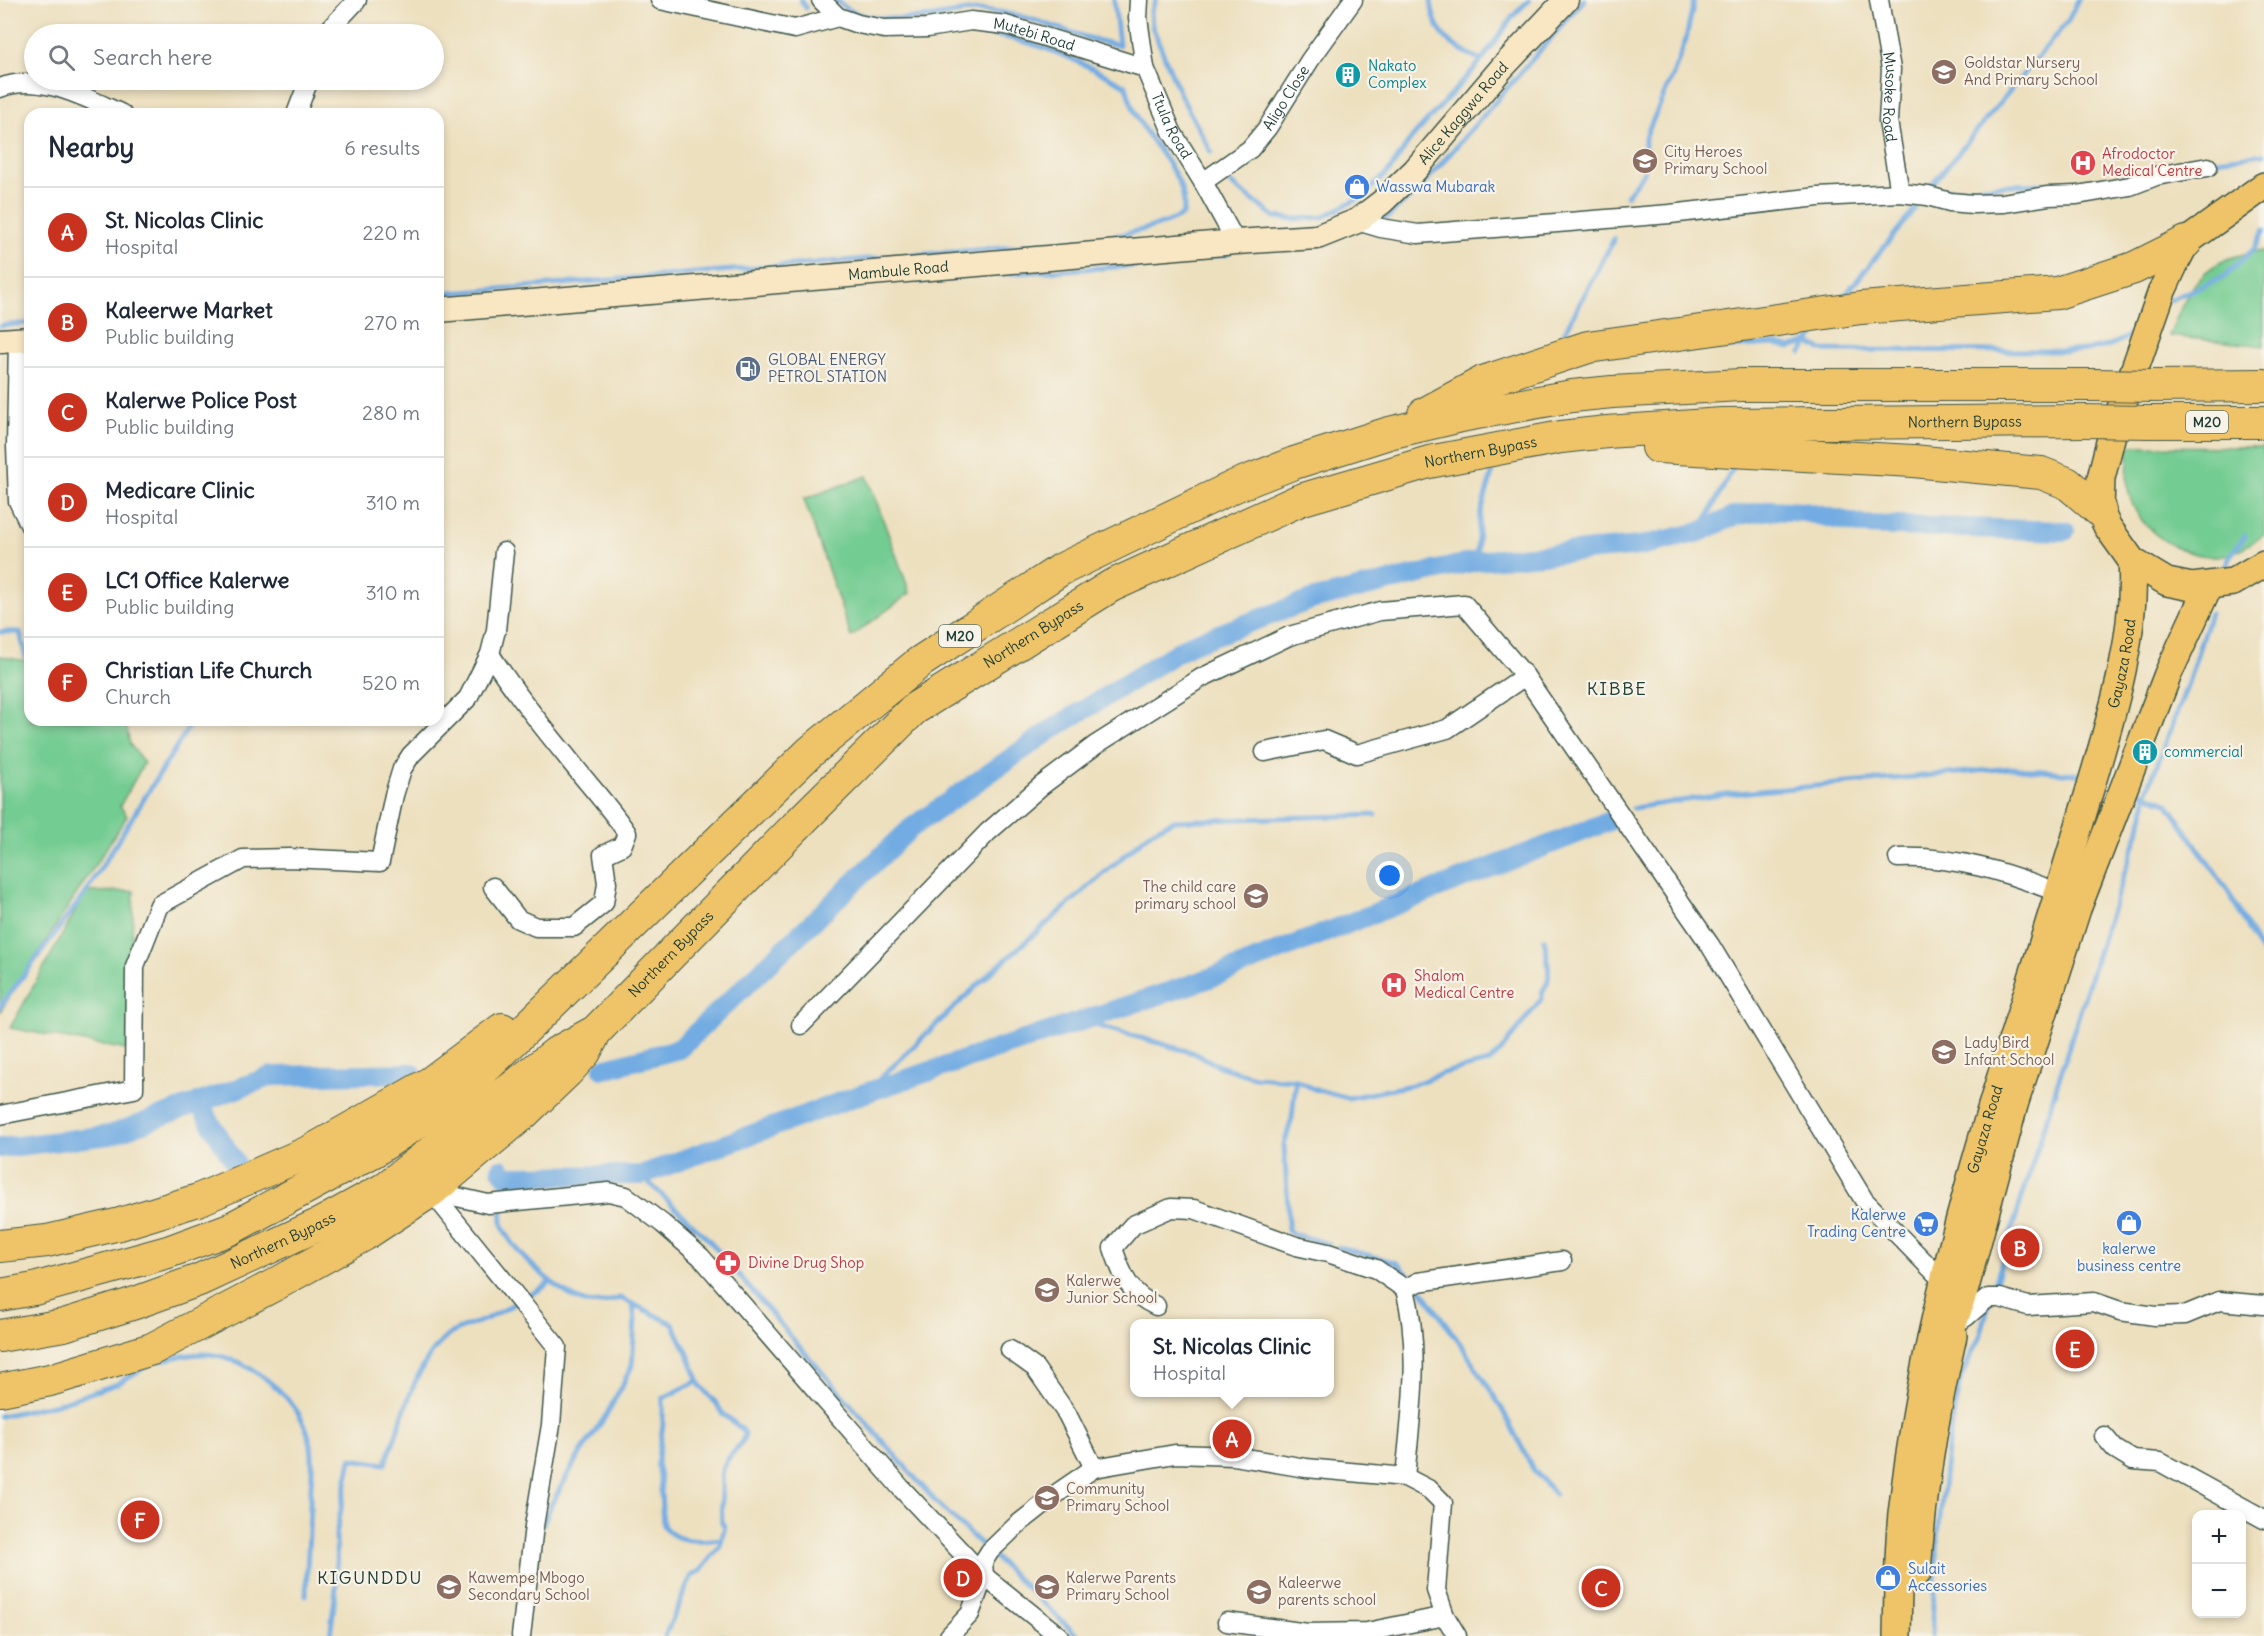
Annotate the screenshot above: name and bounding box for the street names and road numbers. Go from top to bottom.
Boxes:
street label: Mutebi Road [992,14,1078,55]
street label: Musoke Road [1879,50,1902,143]
street label: Alice Kaggwa Road [1414,57,1512,168]
street label: Aligo Close [1258,62,1313,134]
street label: Ttula Road [1147,89,1196,162]
street label: Mambule Road [847,257,950,284]
road number: M20 [2186,411,2228,433]
street label: Northern Bypass [1908,412,2022,431]
street label: Northern Bypass [1423,432,1539,472]
street label: Northern Bypass [980,596,1087,672]
street label: Gayaza Road [2103,617,2139,710]
road number: M20 [939,625,981,647]
street label: Northern Bypass [624,906,718,1001]
street label: Gayaza Road [1963,1083,2007,1176]
street label: Northern Bypass [227,1207,339,1273]

